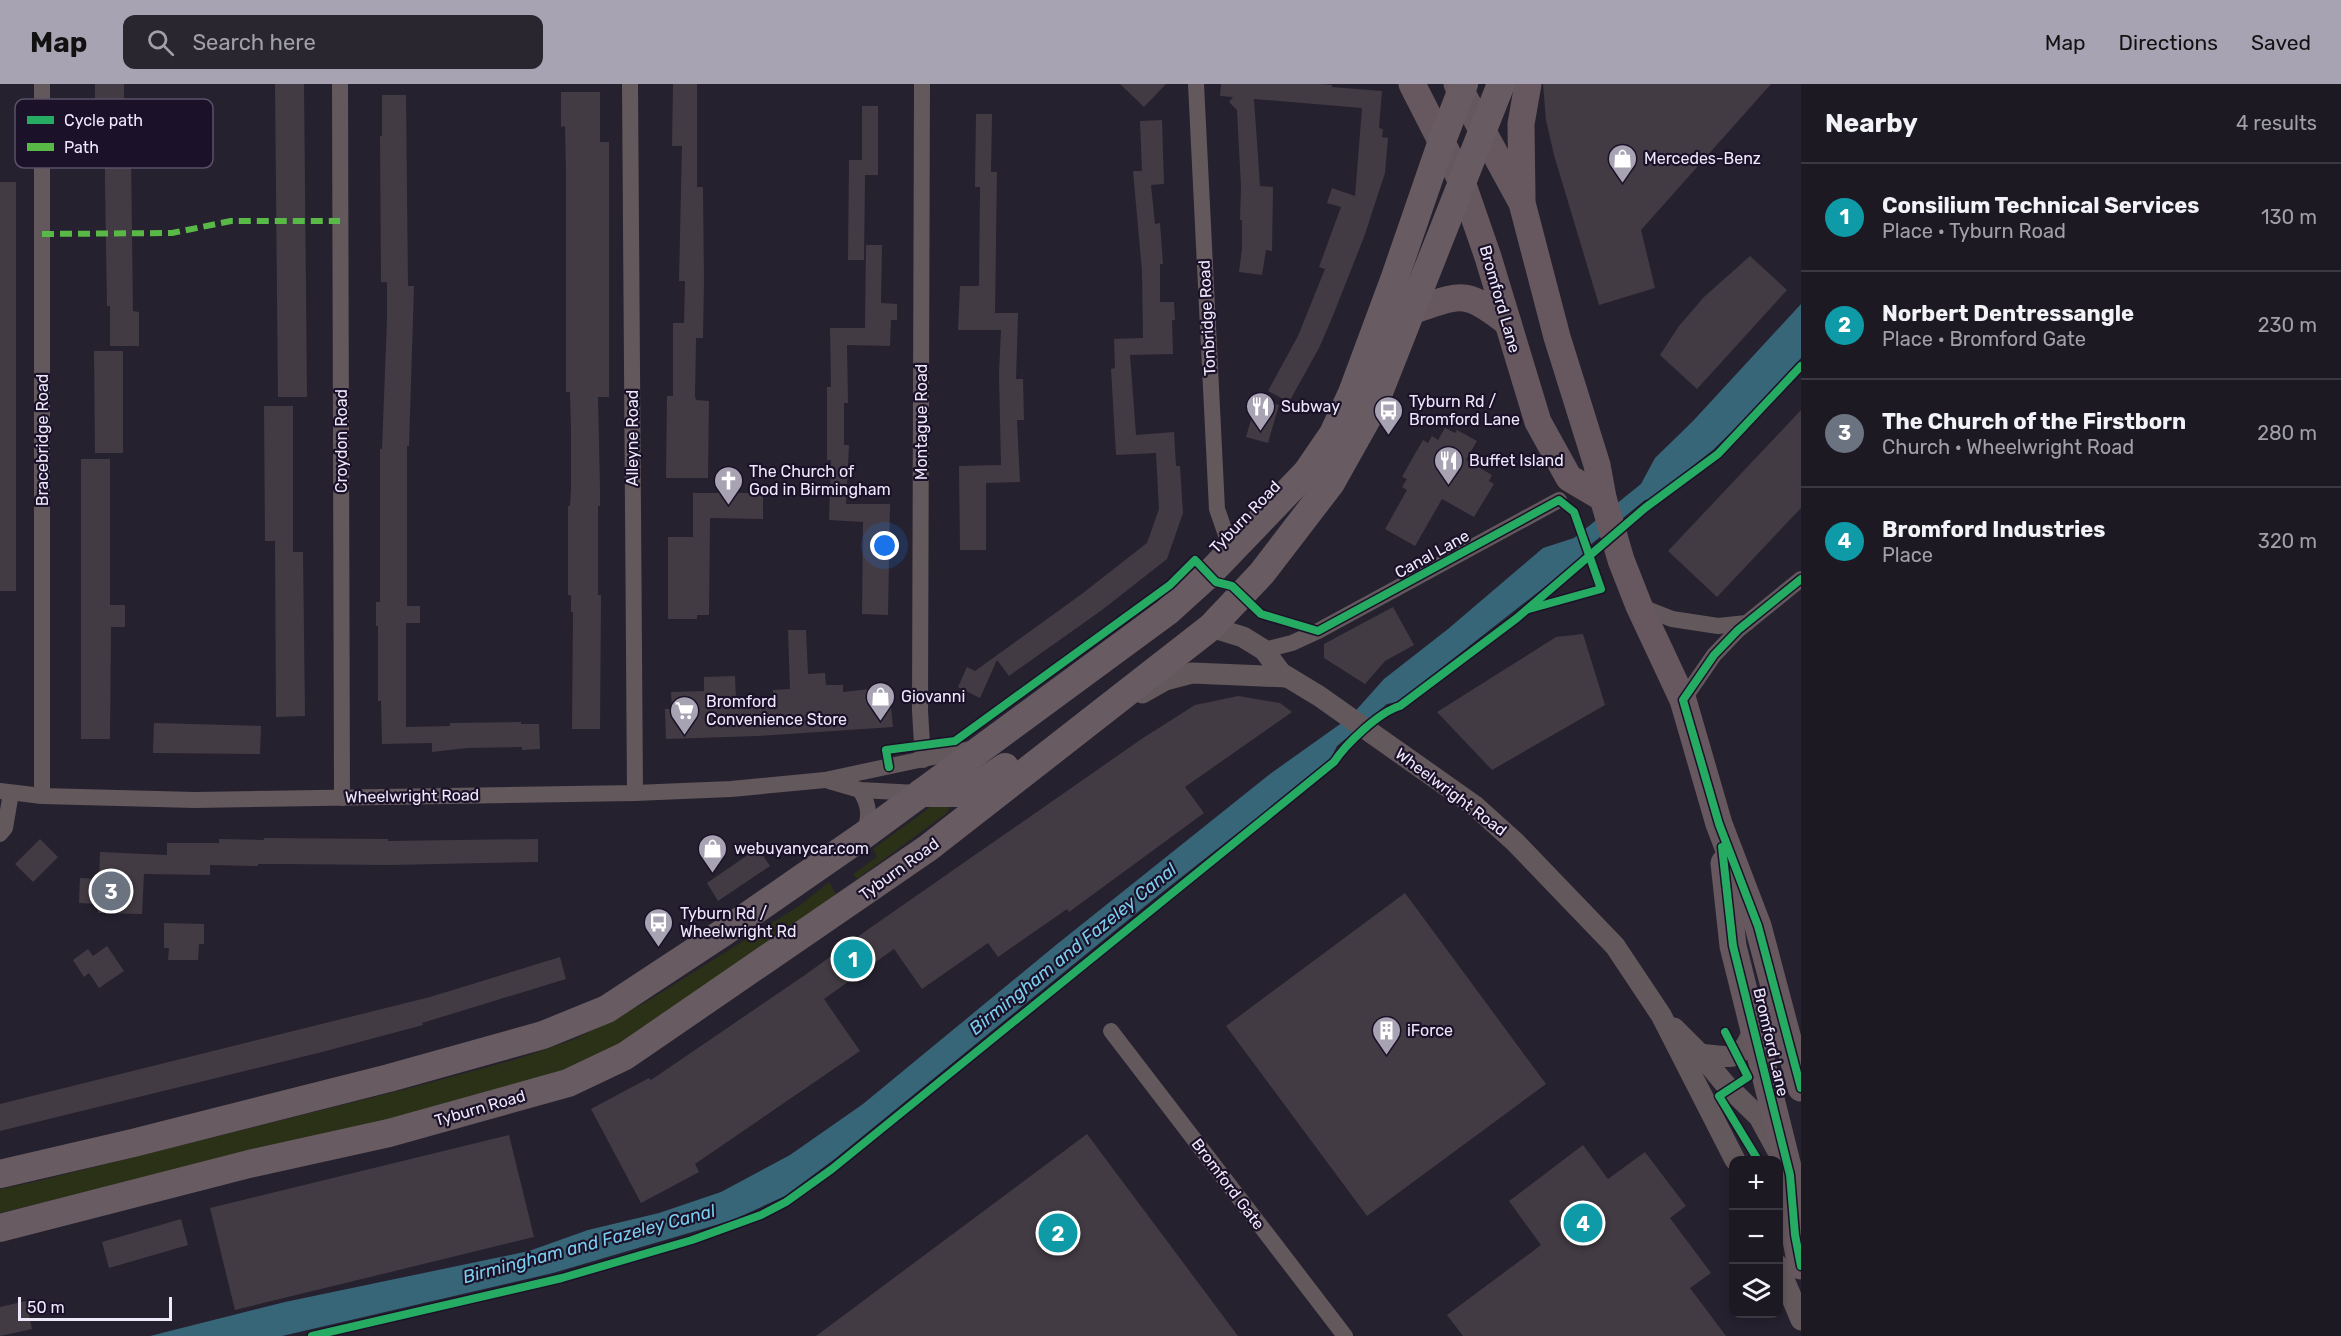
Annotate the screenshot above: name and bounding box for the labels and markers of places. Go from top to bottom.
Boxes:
shop icon: Mercedes-Benz [1607,142,1639,184]
place label: Mercedes-Benz [1644,149,1761,168]
restaurant icon: Subway [1244,390,1276,432]
place label: Tyburn Rd / Bromford Lane [1409,392,1520,429]
bus stop icon: Tyburn Rd / Bromford Lane [1372,394,1404,436]
place label: Subway [1281,397,1340,416]
restaurant icon: Buffet Island [1432,444,1464,486]
place label: Buffet Island [1469,451,1564,470]
place label: The Church of God in Birmingham [749,462,891,499]
church icon: The Church of God in Birmingham [712,464,744,506]
shop icon: Giovanni [864,680,896,722]
place label: Giovanni [901,687,965,706]
place label: Bromford Convenience Store [706,692,847,729]
supermarket icon: Bromford Convenience Store [669,694,701,736]
shop icon: webuyanycar.com [697,832,729,874]
place label: webuyanycar.com [734,839,869,858]
pin: 3 [92,868,130,914]
place label: Tyburn Rd / Wheelwright Rd [680,904,796,941]
bus stop icon: Tyburn Rd / Wheelwright Rd [643,906,675,948]
pin: 1 [834,936,872,982]
building icon: iForce [1370,1014,1402,1056]
place label: iForce [1407,1021,1453,1040]
pin: 4 [1564,1200,1602,1246]
pin: 2 [1038,1210,1078,1256]

